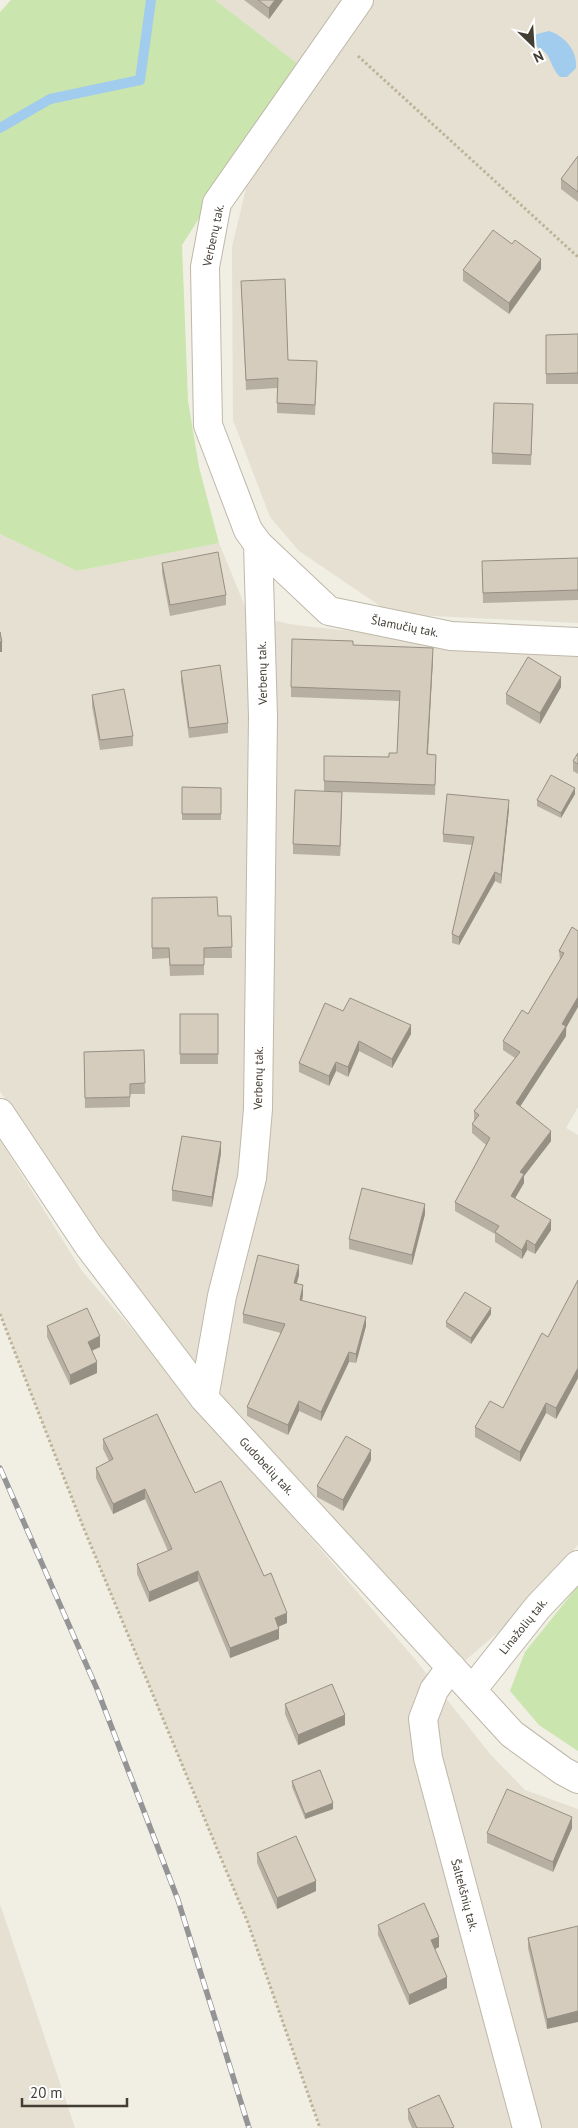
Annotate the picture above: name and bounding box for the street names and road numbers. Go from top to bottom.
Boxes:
street label: Verbenų tak. [199,202,227,269]
street label: Šlamučių tak. [370,612,440,640]
street label: Verbenų tak. [254,641,270,706]
street label: Verbenų tak. [250,1046,266,1111]
street label: Gudobelių tak. [236,1434,298,1498]
street label: Linažolių tak. [496,1595,550,1657]
street label: Šaltekšnių tak. [448,1857,482,1933]

